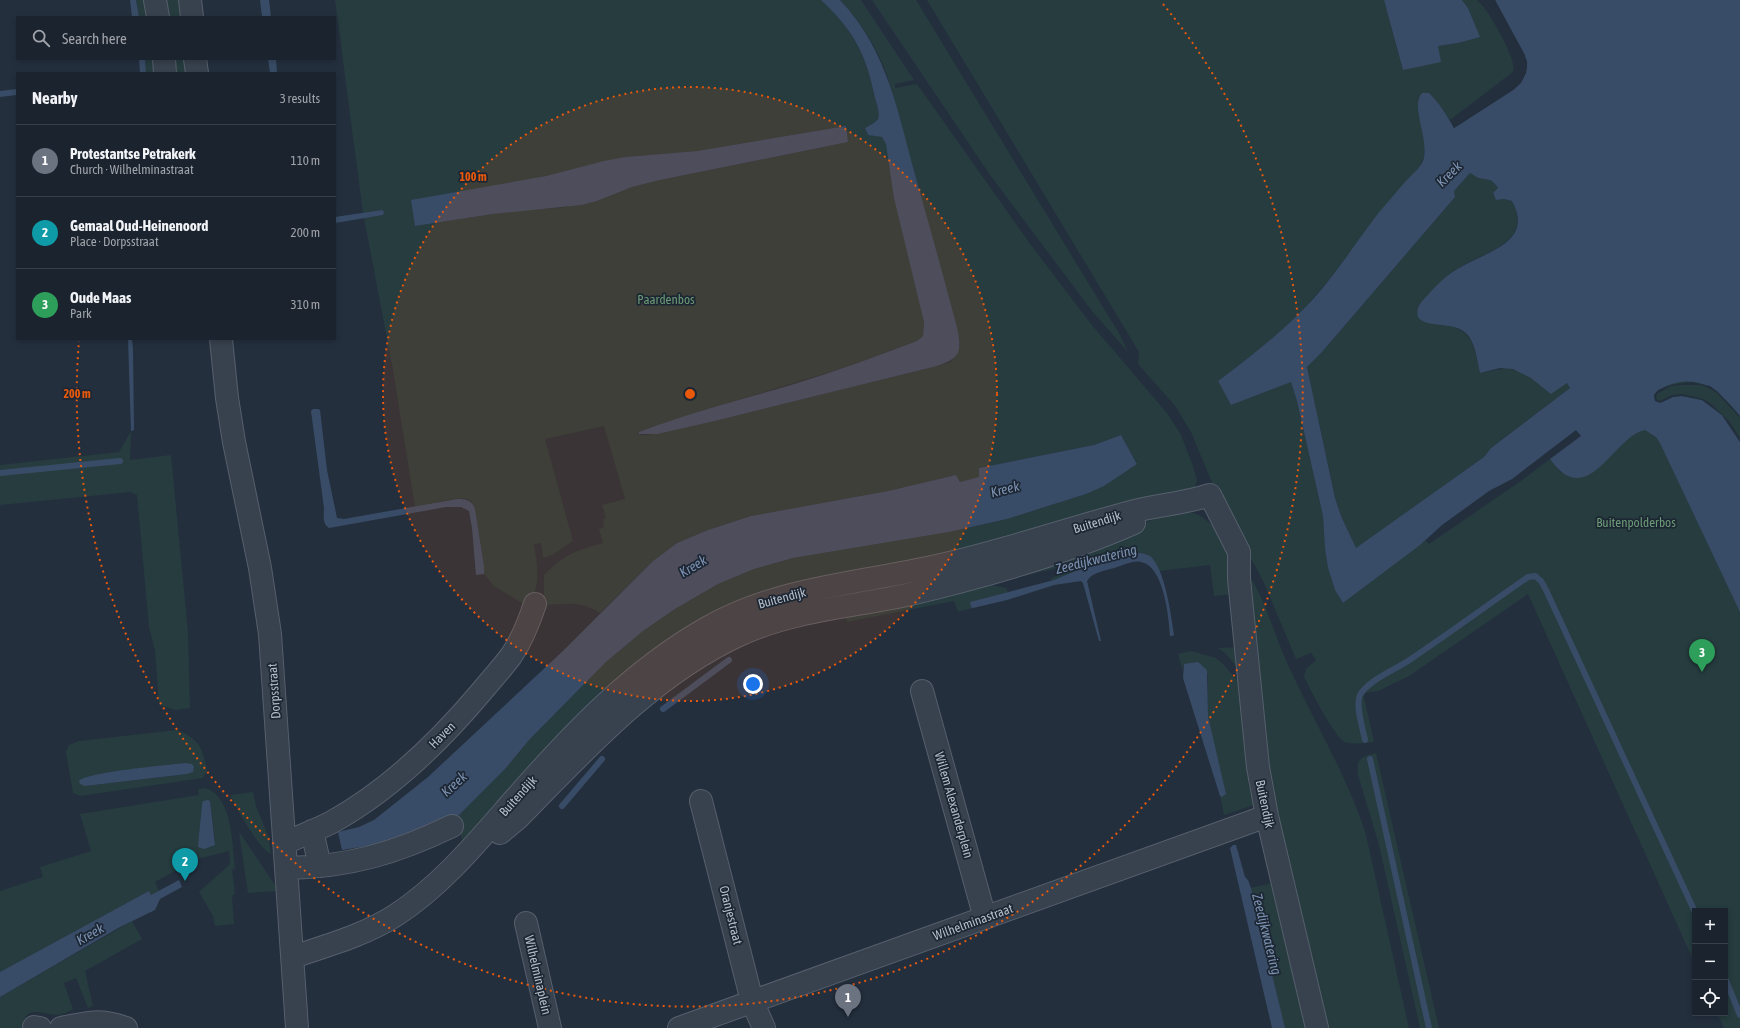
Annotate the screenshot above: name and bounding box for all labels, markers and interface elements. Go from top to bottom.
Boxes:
search box [16,16,336,60]
icon: search [30,27,52,49]
text: Search here [62,30,127,47]
text: Nearby [32,88,78,108]
text: 3 results [280,91,320,106]
text: Protestantse Petrakerk [70,145,196,162]
text: 1 [42,153,48,168]
text: 110 m [291,153,320,168]
water label: Kreek [1433,157,1466,190]
text: Church · Wilhelminastraat [70,162,194,177]
text: 100 m [459,170,487,184]
text: Gemaal Oud-Heinenoord [70,217,208,234]
text: 2 [42,225,48,240]
text: 200 m [291,225,320,240]
text: Place · Dorpsstraat [70,234,159,249]
text: Oude Maas [70,289,131,306]
park label: Paardenbos [637,292,695,307]
text: 3 [42,297,48,312]
text: 310 m [291,297,320,312]
text: Park [70,306,92,321]
text: 200 m [63,387,91,401]
centre of rings [683,387,697,401]
water label: Kreek [989,478,1022,500]
street label: Buitendijk [1071,508,1123,536]
park label: Buitenpolderbos [1596,515,1676,530]
water label: Zeedijkwatering [1054,541,1138,577]
water label: Kreek [676,551,710,580]
street label: Buitendijk [756,584,808,612]
pin: 3 [1689,639,1715,672]
street label: Dorpsstraat [265,662,283,719]
your location [743,674,763,694]
street label: Haven [426,719,458,751]
street label: Willem Alexanderplein [932,750,976,860]
water label: Kreek [438,768,471,800]
street label: Buitendijk [496,773,540,819]
street label: Buitendijk [1253,778,1277,830]
pin: 2 [172,848,198,881]
street label: Oranjestraat [716,884,746,946]
water label: Zeedijkwatering [1249,892,1285,976]
street label: Wilhelminastraat [931,901,1015,943]
map controls [1692,908,1728,1016]
button: + [1692,908,1728,944]
water label: Kreek [73,920,107,948]
street label: Wilhelminaplein [522,934,554,1016]
button: − [1692,944,1728,980]
button: locate [1692,980,1728,1016]
pin: 1 [835,984,861,1017]

